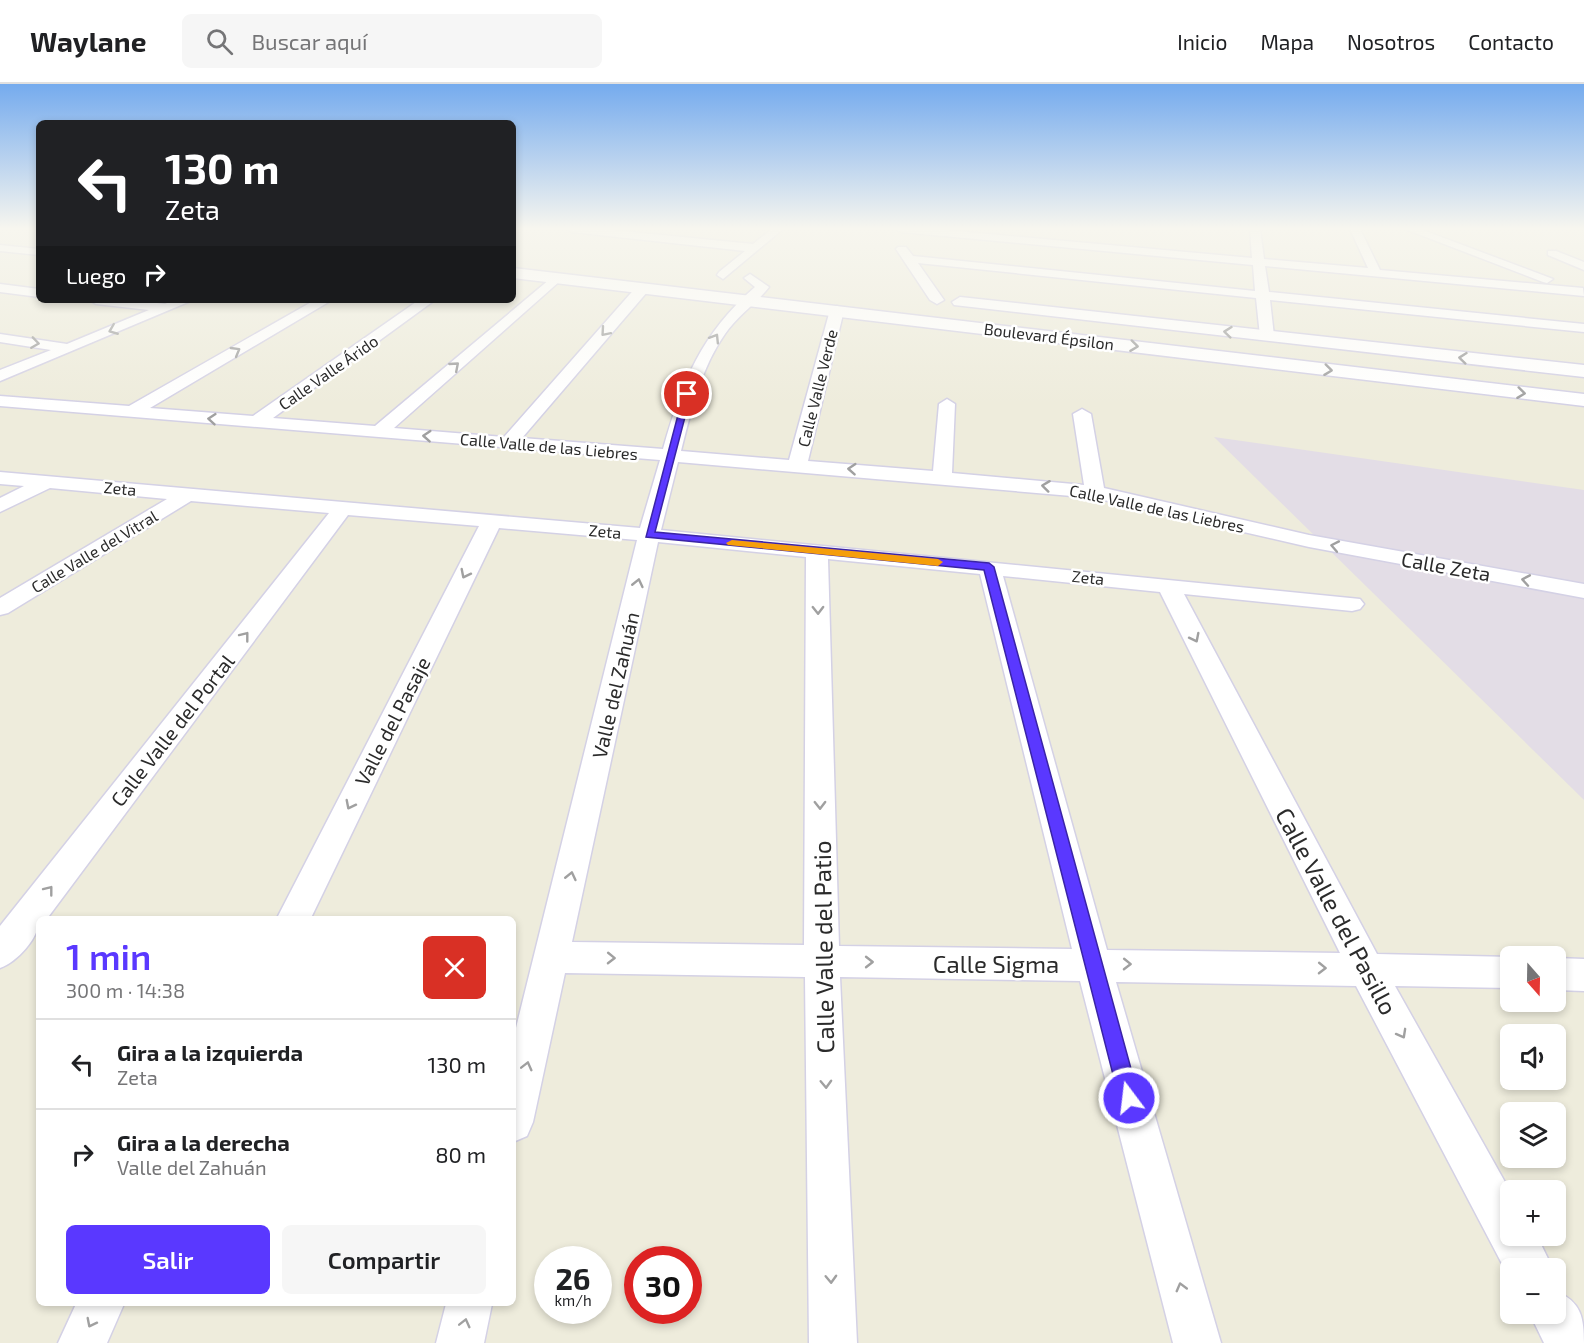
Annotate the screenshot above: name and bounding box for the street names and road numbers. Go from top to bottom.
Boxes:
street label: Boulevard Épsilon [983,319,1115,353]
street label: Calle Valle Verde [793,327,841,449]
street label: Calle Valle Árido [275,331,381,413]
street label: Calle Valle de las Liebres [459,429,639,463]
street label: Zeta [103,477,137,499]
street label: Calle Valle de las Liebres [1068,480,1246,536]
street label: Calle Valle del Vitral [27,506,161,596]
street label: Zeta [588,520,622,542]
street label: Calle Zeta [1400,546,1492,586]
street label: Zeta [1071,566,1105,588]
street label: Valle del Zahuán [586,609,644,761]
street label: Calle Valle del Portal [105,649,239,811]
street label: Valle del Pasaje [349,653,435,789]
street label: Calle Valle del Pasillo [1270,803,1404,1019]
street label: Calle Valle del Patio [807,840,839,1054]
street label: Calle Sigma [933,949,1059,978]

